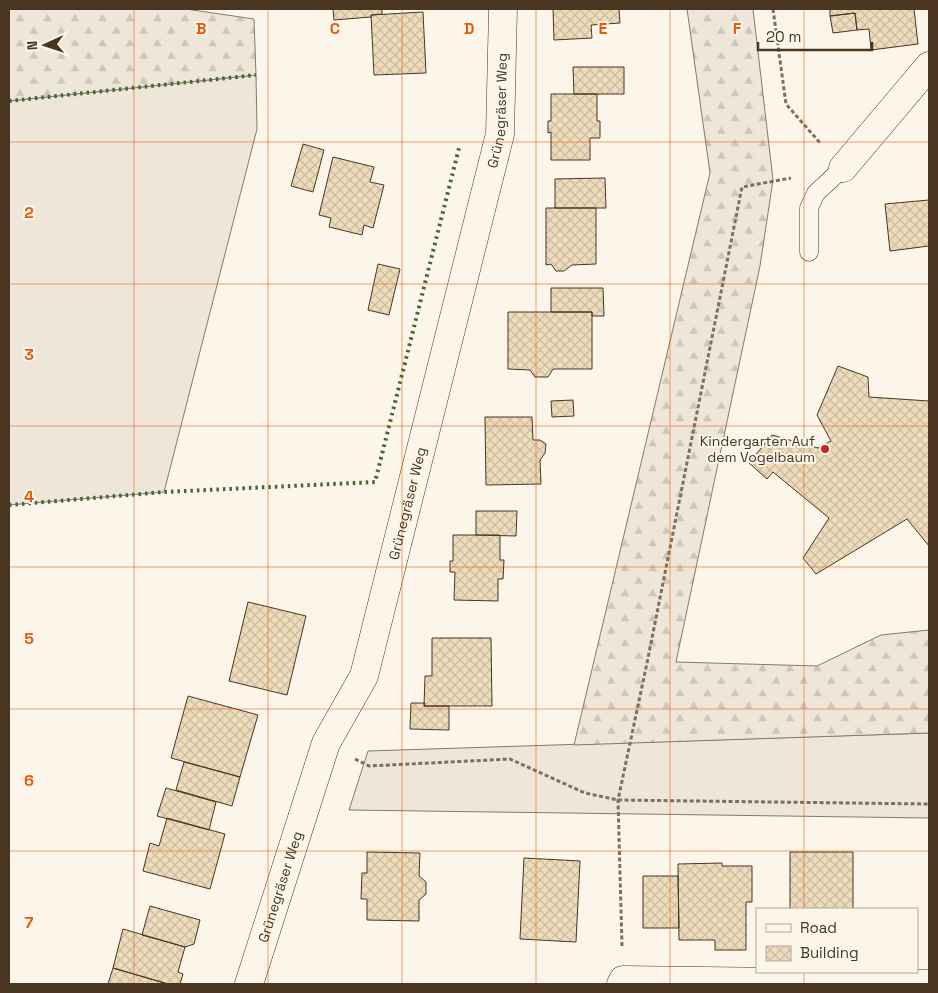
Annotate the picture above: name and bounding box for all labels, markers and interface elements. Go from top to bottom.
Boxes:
text: B [196,18,206,39]
text: C [330,18,340,39]
text: D [464,18,474,39]
text: E [599,18,608,39]
text: F [733,18,742,39]
north arrow [20,20,70,70]
scale bar [758,20,872,52]
text: 20 m [766,27,801,46]
text: N [23,41,41,51]
street label: Grünegräser Weg [483,53,511,170]
text: 2 [24,202,34,223]
text: 3 [24,344,34,365]
place label: Kindergarten Auf dem Vogelbaum [700,432,815,466]
marker: Kindergarten Auf dem Vogelbaum [819,443,831,455]
street label: Grünegräser Weg [384,445,430,562]
text: 4 [24,486,34,507]
text: 5 [24,628,34,649]
text: 6 [24,770,34,791]
street label: Grünegräser Weg [254,829,306,945]
legend [756,908,918,973]
text: 7 [25,912,34,933]
text: Road [800,918,837,937]
text: Building [800,943,859,962]

